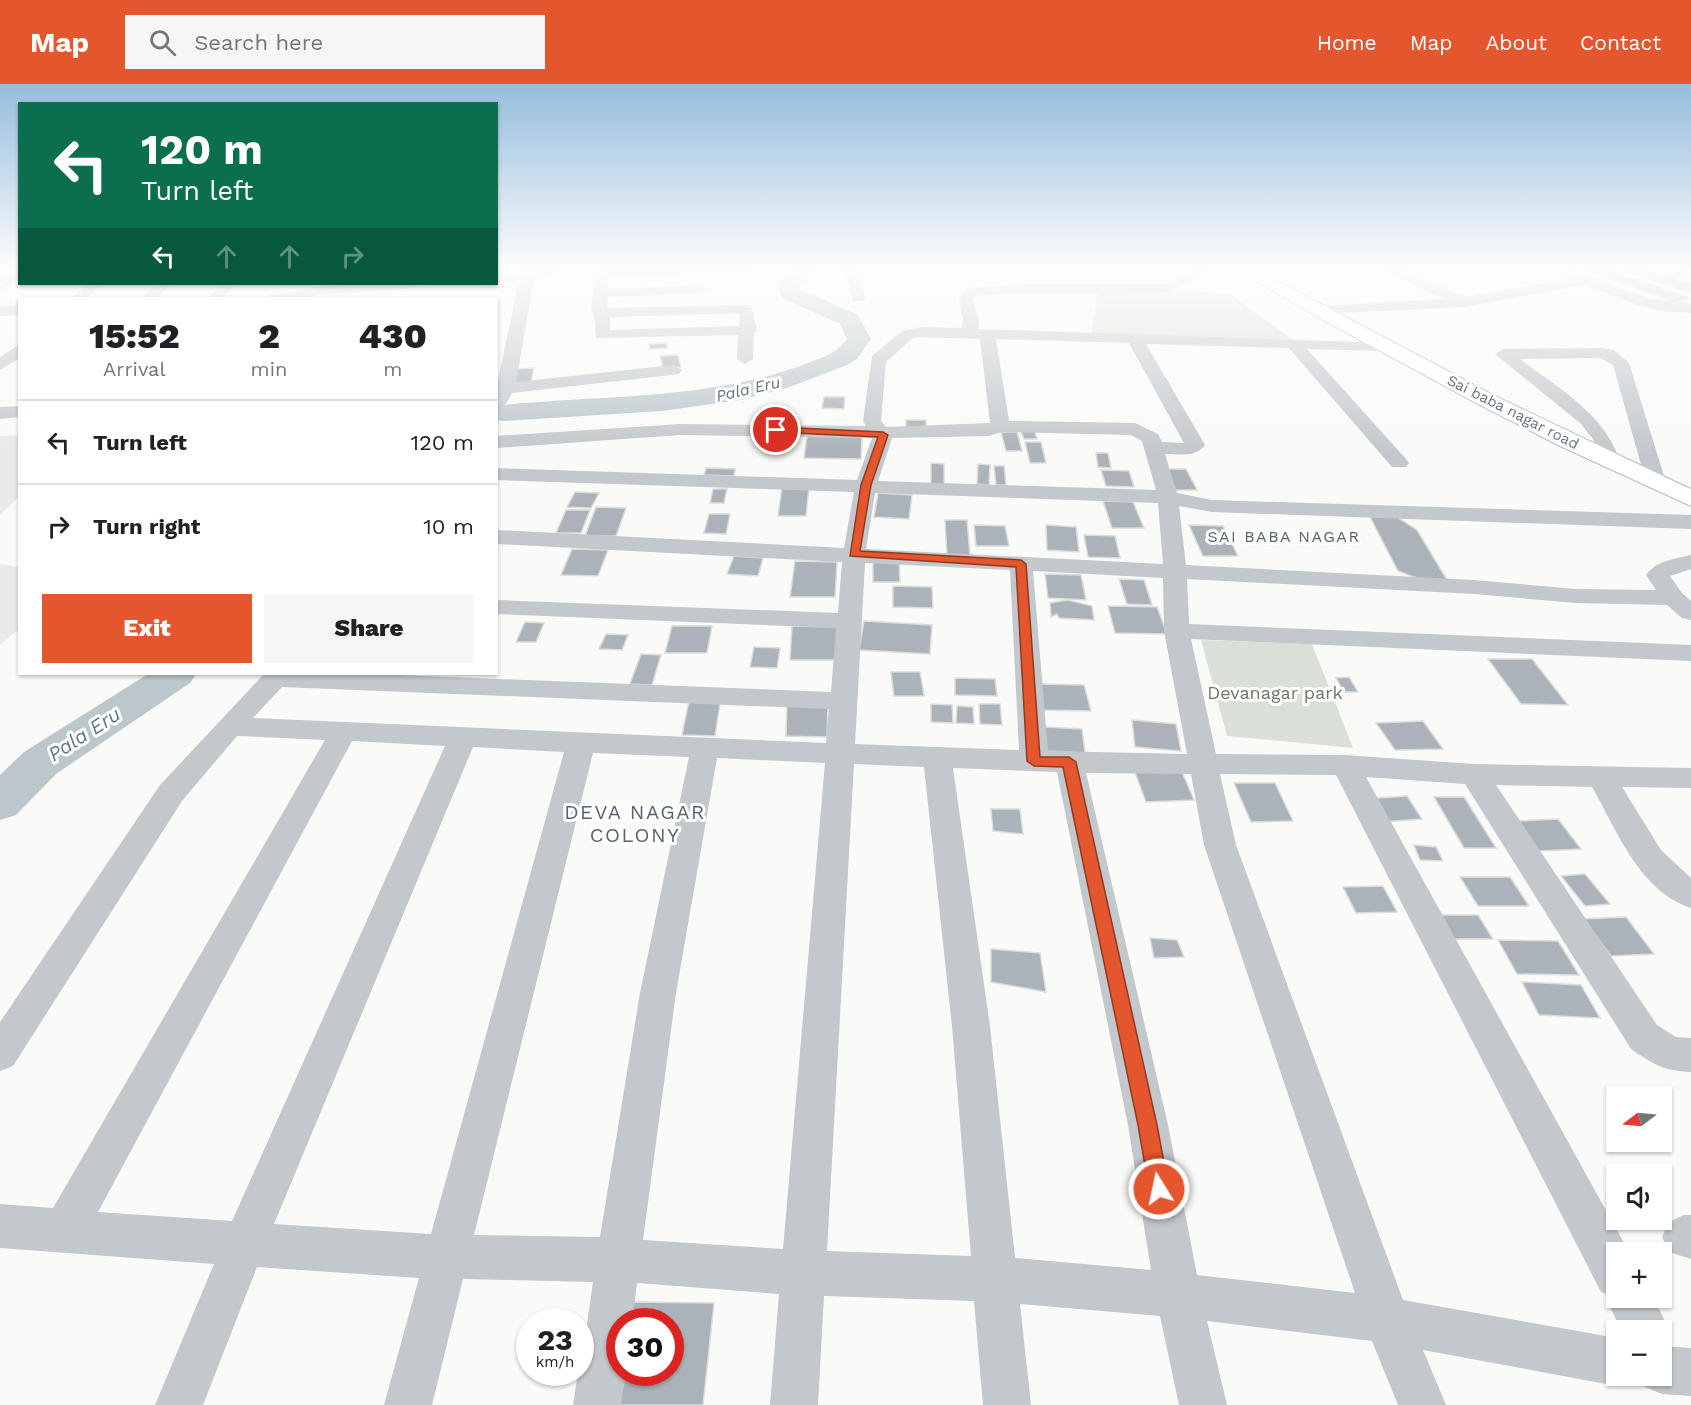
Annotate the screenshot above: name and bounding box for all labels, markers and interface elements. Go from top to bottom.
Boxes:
search box [125,15,545,69]
text: Map [30,26,89,59]
icon: search [146,26,179,59]
text: Search here [194,30,323,55]
text: Home [1317,30,1377,55]
text: Map [1410,30,1453,55]
text: About [1486,30,1547,55]
text: Contact [1580,30,1661,55]
text: 120 m [141,125,263,174]
icon: left [42,126,120,204]
text: Turn left [141,175,253,207]
icon: left [147,240,180,273]
icon: ahead [210,240,243,273]
icon: ahead [273,240,306,273]
icon: right [336,240,369,273]
text: 15:52 [89,315,180,357]
text: 2 [258,315,280,357]
text: 430 [358,315,427,357]
text: Arrival [103,357,166,381]
text: min [251,357,287,381]
text: m [383,357,402,381]
street label: Sai baba nagar road [1444,371,1582,453]
water label: Pala Eru [714,372,782,406]
pin [750,404,801,455]
icon: arrive [759,413,792,446]
icon: left [42,426,75,459]
text: Turn left [93,430,187,455]
text: 120 m [410,430,474,455]
icon: right [42,510,75,543]
text: Turn right [93,514,200,539]
text: 10 m [423,514,474,539]
district label: SAI BABA NAGAR [1207,527,1361,546]
button: Exit [42,594,252,663]
button: Share [264,594,474,663]
park label: Devanagar park [1207,682,1343,703]
water label: Pala Eru [43,702,125,766]
district label: DEVA NAGAR COLONY [564,800,706,847]
north arrow [1606,1086,1672,1152]
map controls [1606,1086,1672,1386]
position arrow [1127,1157,1191,1221]
button: sound [1606,1164,1672,1230]
button: + [1606,1242,1672,1308]
speed limit sign: 30 [606,1308,684,1386]
button: − [1606,1320,1672,1386]
text: 23 [537,1322,573,1357]
text: km/h [536,1353,574,1371]

